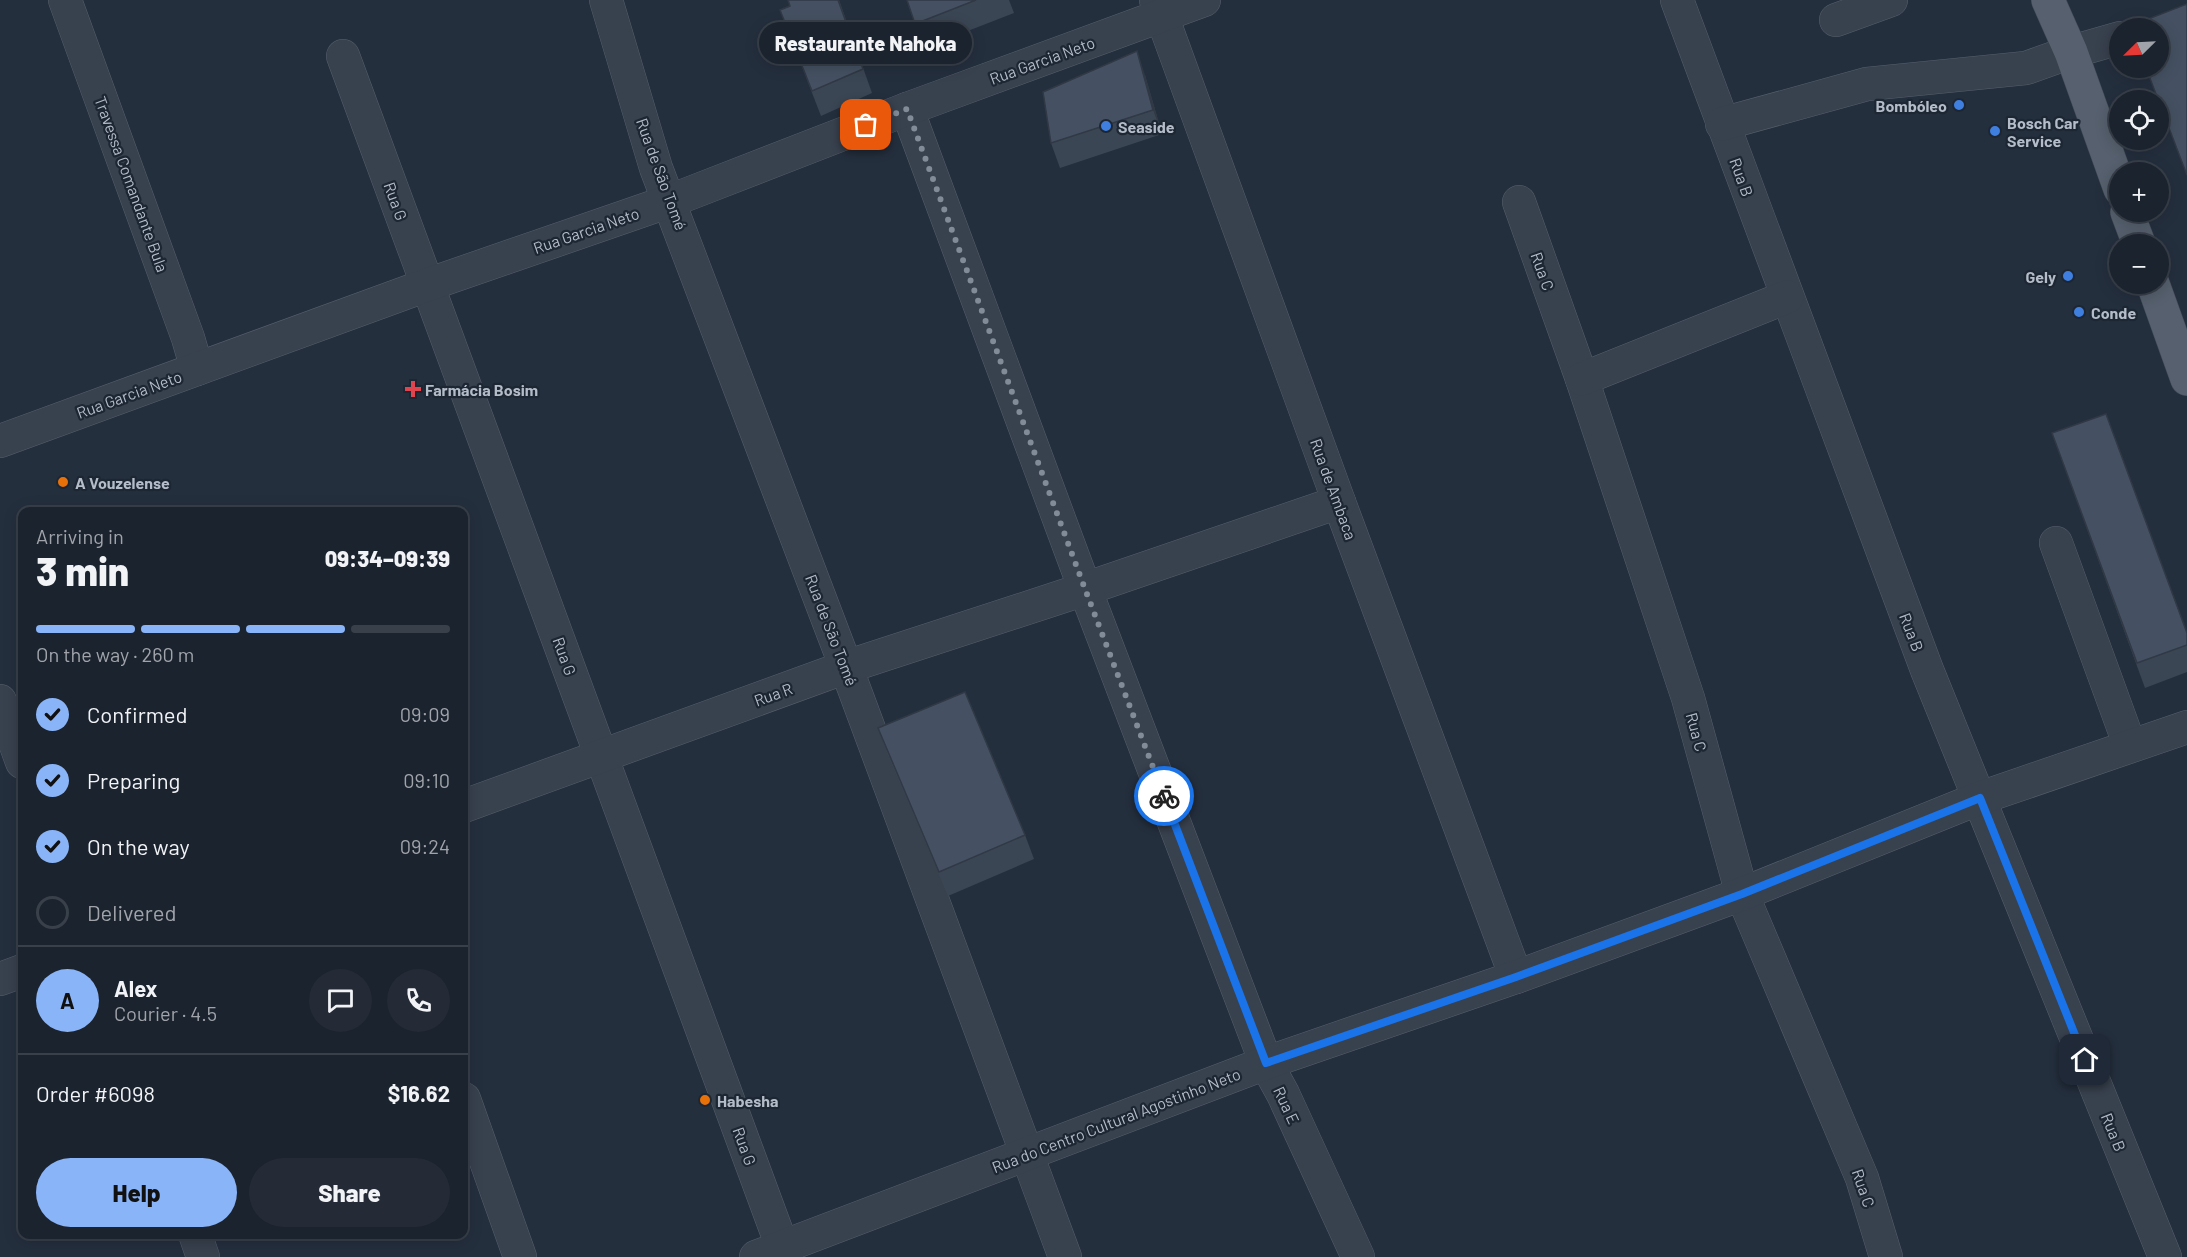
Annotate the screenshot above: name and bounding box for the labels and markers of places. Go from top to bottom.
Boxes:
callout: Restaurante Nahoka [760,23,972,65]
place label: Bombóleo [1875,96,1947,115]
marker: Bombóleo [1952,98,1966,112]
pin [840,99,891,150]
place label: Bosch Car Service [2007,113,2079,150]
place label: Seaside [1118,117,1175,136]
marker: Seaside [1099,119,1113,133]
marker: Bosch Car Service [1988,124,2002,138]
place label: Gely [2026,267,2056,286]
marker: Gely [2061,269,2075,283]
place label: Conde [2091,303,2136,322]
marker: Conde [2072,305,2086,319]
place label: Farmácia Bosim [425,380,538,399]
marker: Farmácia Bosim [406,382,420,396]
place label: A Vouzelense [75,473,170,492]
marker: A Vouzelense [56,475,70,489]
pin [2059,1034,2110,1085]
place label: Habesha [717,1091,778,1110]
marker: Habesha [698,1093,712,1107]

